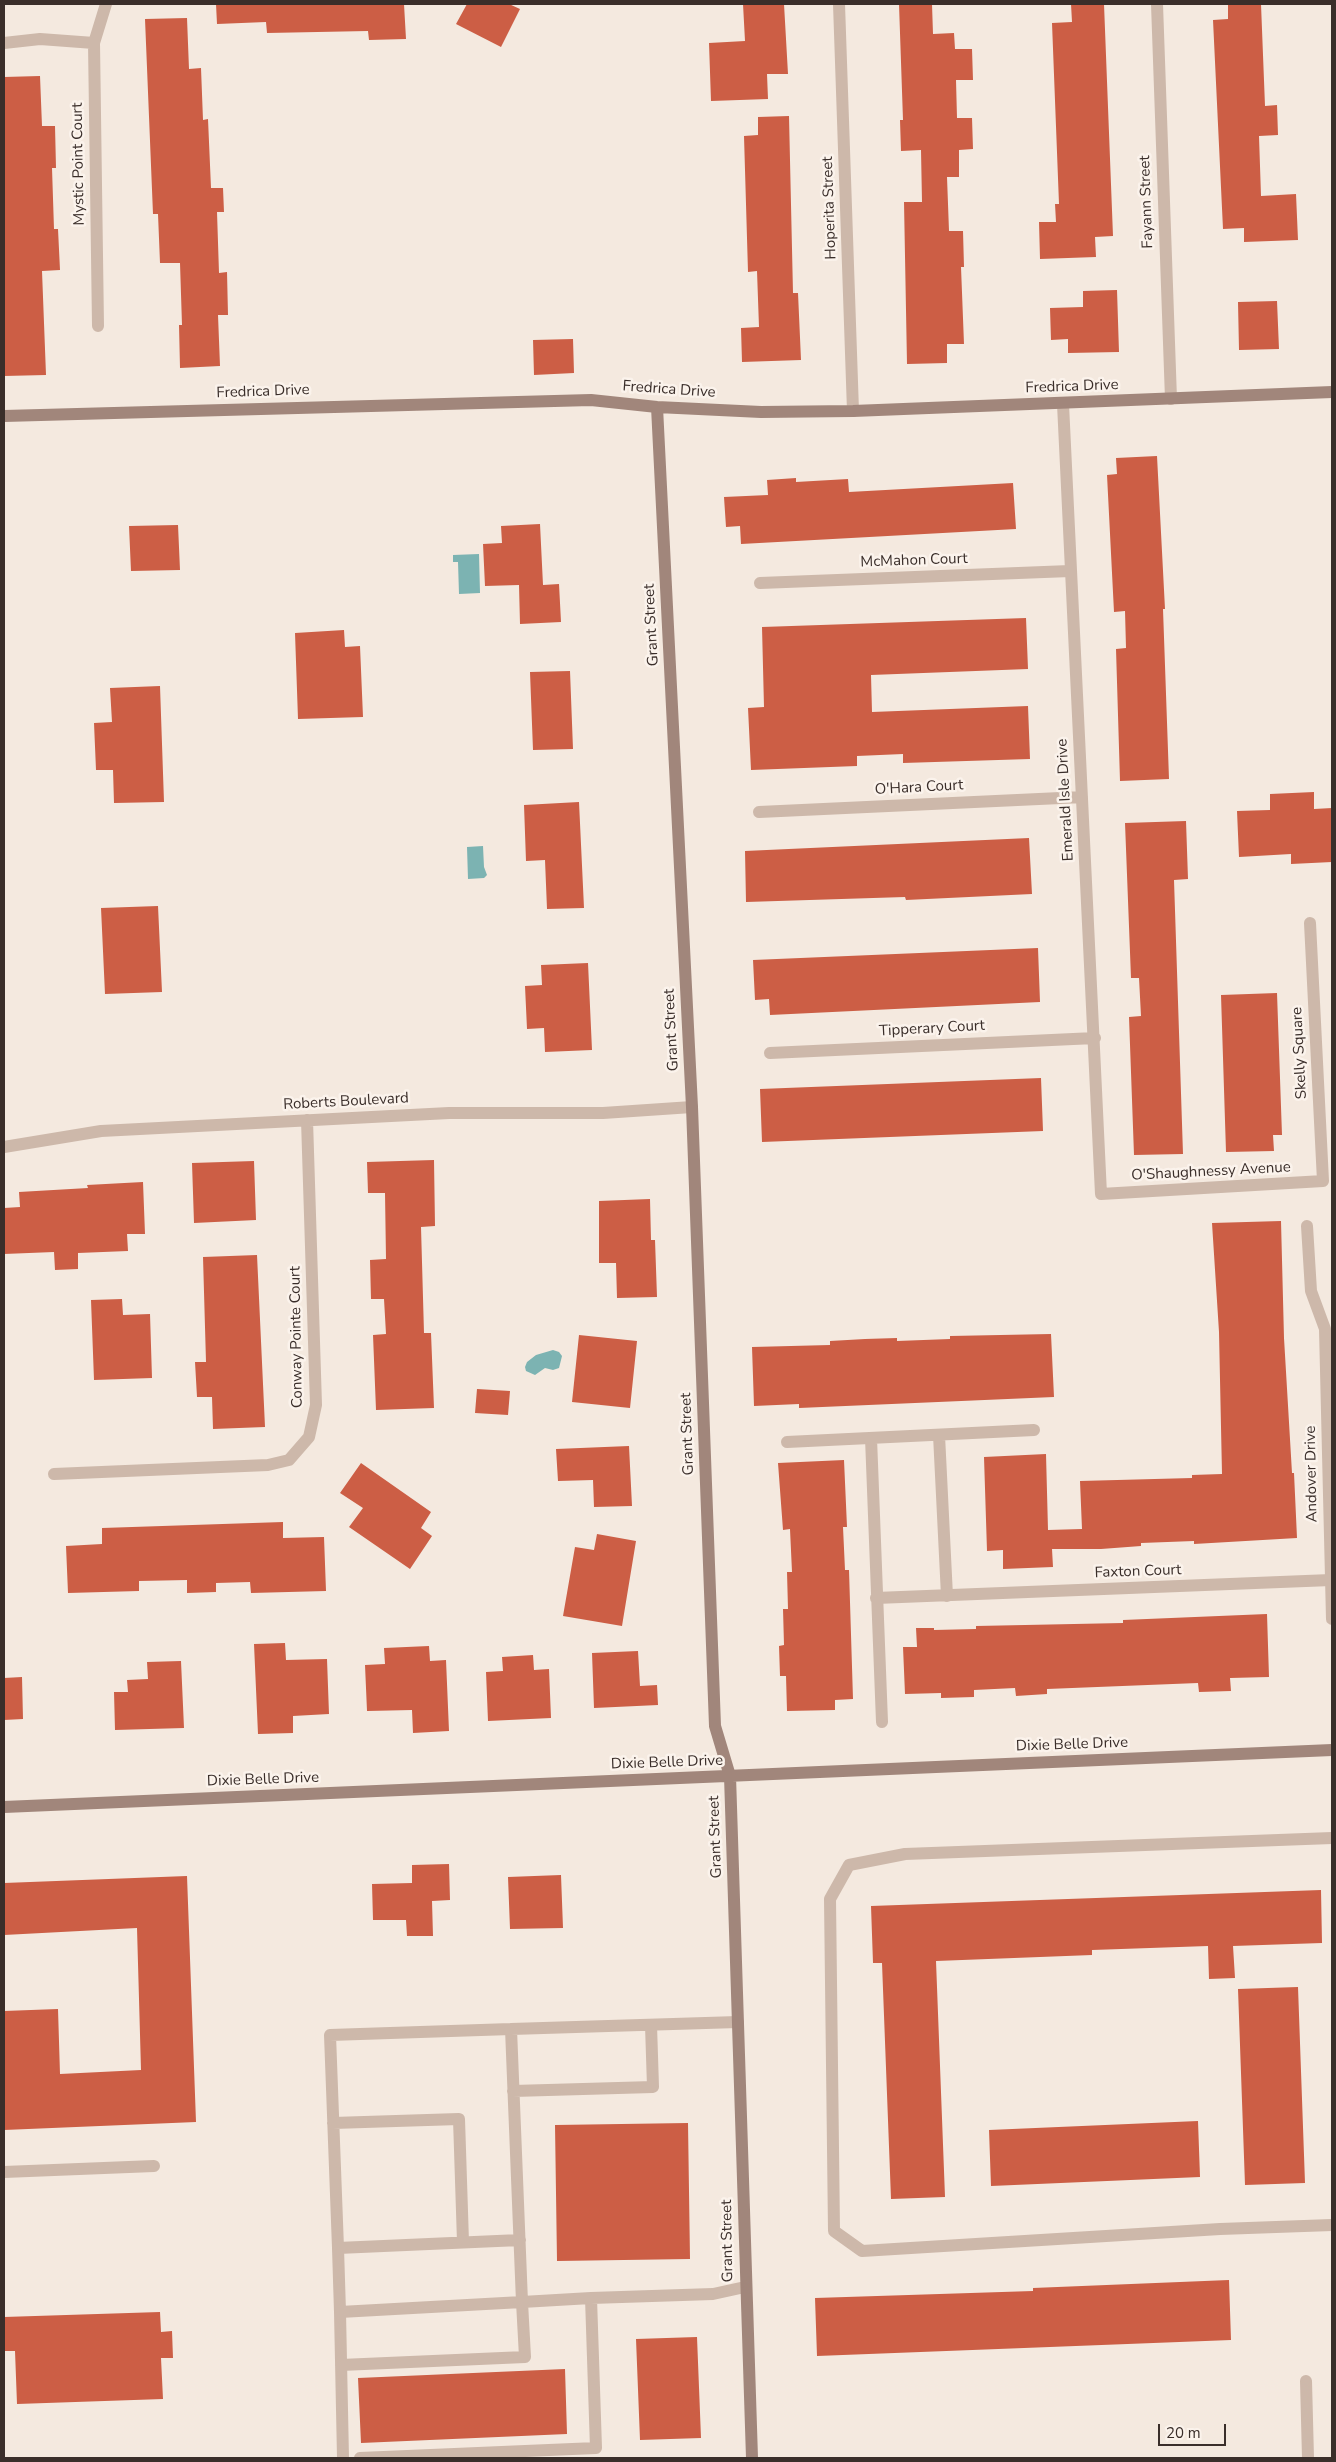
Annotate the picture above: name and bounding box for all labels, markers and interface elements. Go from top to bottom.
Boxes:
street label: Mystic Point Court [69,102,89,226]
street label: Fayann Street [1136,155,1158,249]
street label: Hoperita Street [819,156,841,260]
street label: Fredrica Drive [1025,376,1119,398]
street label: Fredrica Drive [622,378,716,402]
street label: Fredrica Drive [216,381,310,403]
street label: McMahon Court [860,550,968,572]
street label: Grant Street [641,583,663,667]
street label: Emerald Isle Drive [1054,738,1078,862]
street label: O'Hara Court [874,777,964,799]
street label: Grant Street [661,988,683,1072]
street label: Skelly Square [1289,1006,1311,1100]
street label: Tipperary Court [879,1017,985,1041]
street label: Roberts Boulevard [283,1090,409,1114]
street label: O'Shaughnessy Avenue [1131,1159,1291,1185]
street label: Conway Pointe Court [287,1266,307,1408]
street label: Grant Street [678,1392,698,1476]
street label: Andover Drive [1302,1425,1322,1523]
street label: Faxton Court [1094,1561,1182,1583]
street label: Dixie Belle Drive [1016,1734,1128,1756]
street label: Dixie Belle Drive [611,1752,723,1774]
street label: Dixie Belle Drive [207,1769,319,1791]
street label: Grant Street [706,1795,726,1879]
street label: Grant Street [718,2200,738,2282]
scale bar [1161,2414,1228,2446]
text: 20 m [1166,2423,1201,2443]

